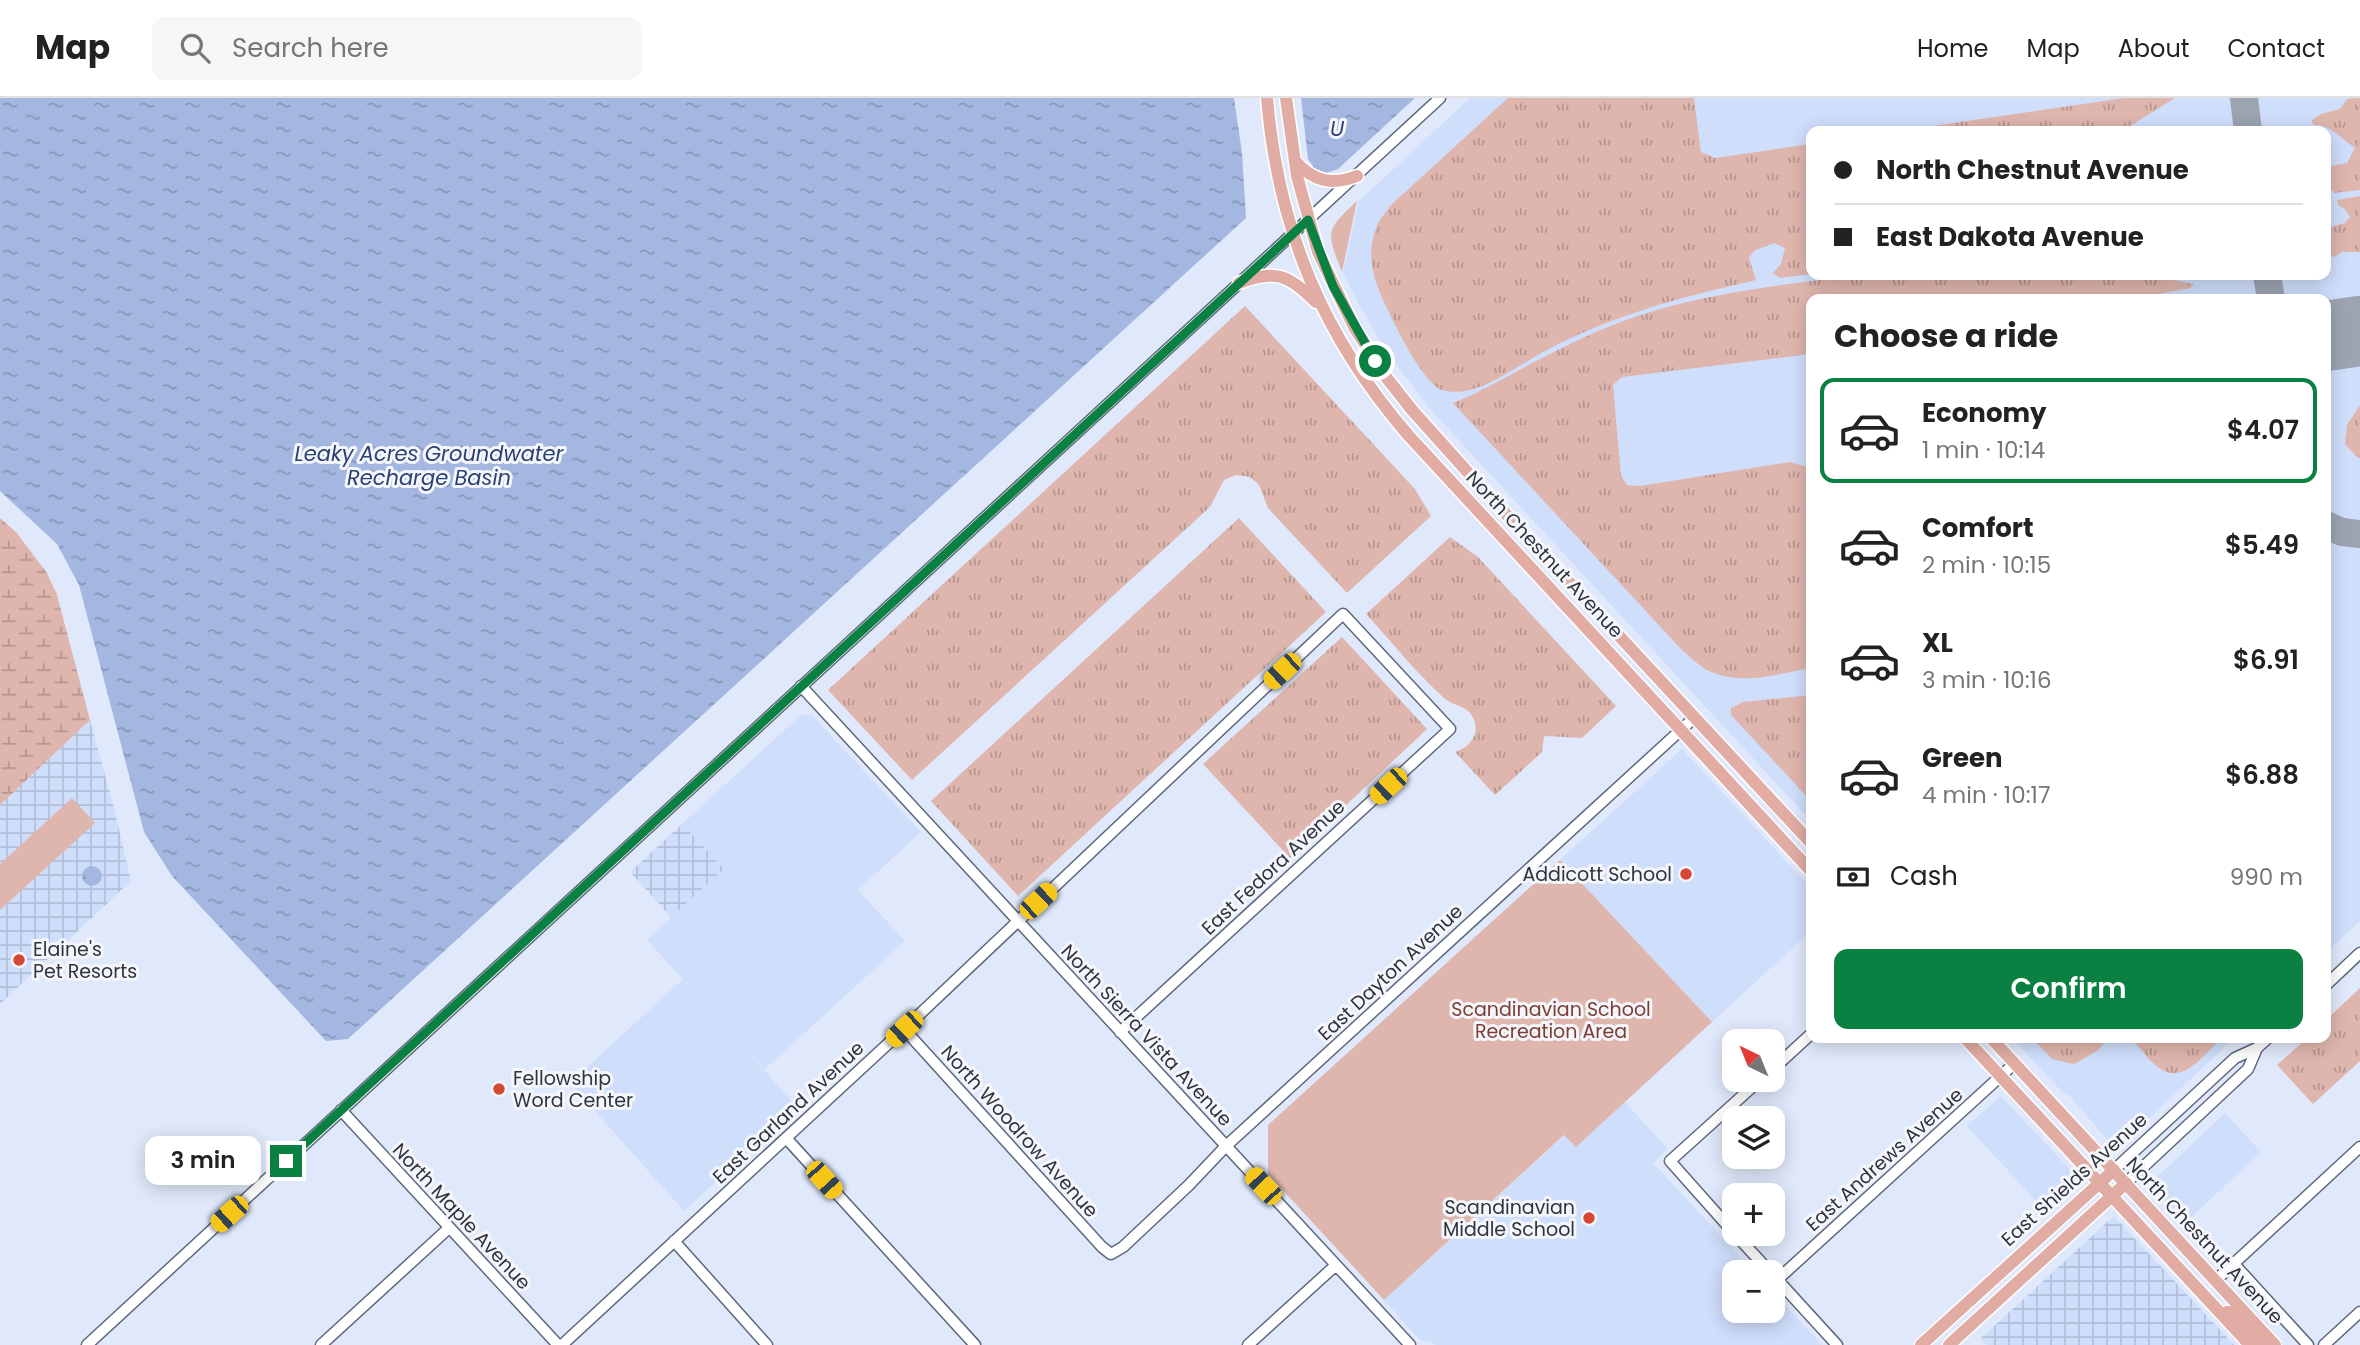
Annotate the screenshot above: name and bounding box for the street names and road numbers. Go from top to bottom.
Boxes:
street label: North Chestnut Avenue [1460,465,1629,644]
street label: East Fedora Avenue [1196,794,1351,941]
street label: East Dayton Avenue [1312,898,1469,1047]
street label: North Sierra Vista Avenue [1055,938,1238,1132]
street label: East Garland Avenue [707,1035,870,1190]
street label: North Woodrow Avenue [935,1039,1105,1223]
street label: East Andrews Avenue [1800,1081,1969,1237]
street label: East Shields Avenue [1995,1106,2153,1252]
street label: North Maple Avenue [386,1137,537,1296]
street label: North Chestnut Avenue [2120,1151,2289,1330]

